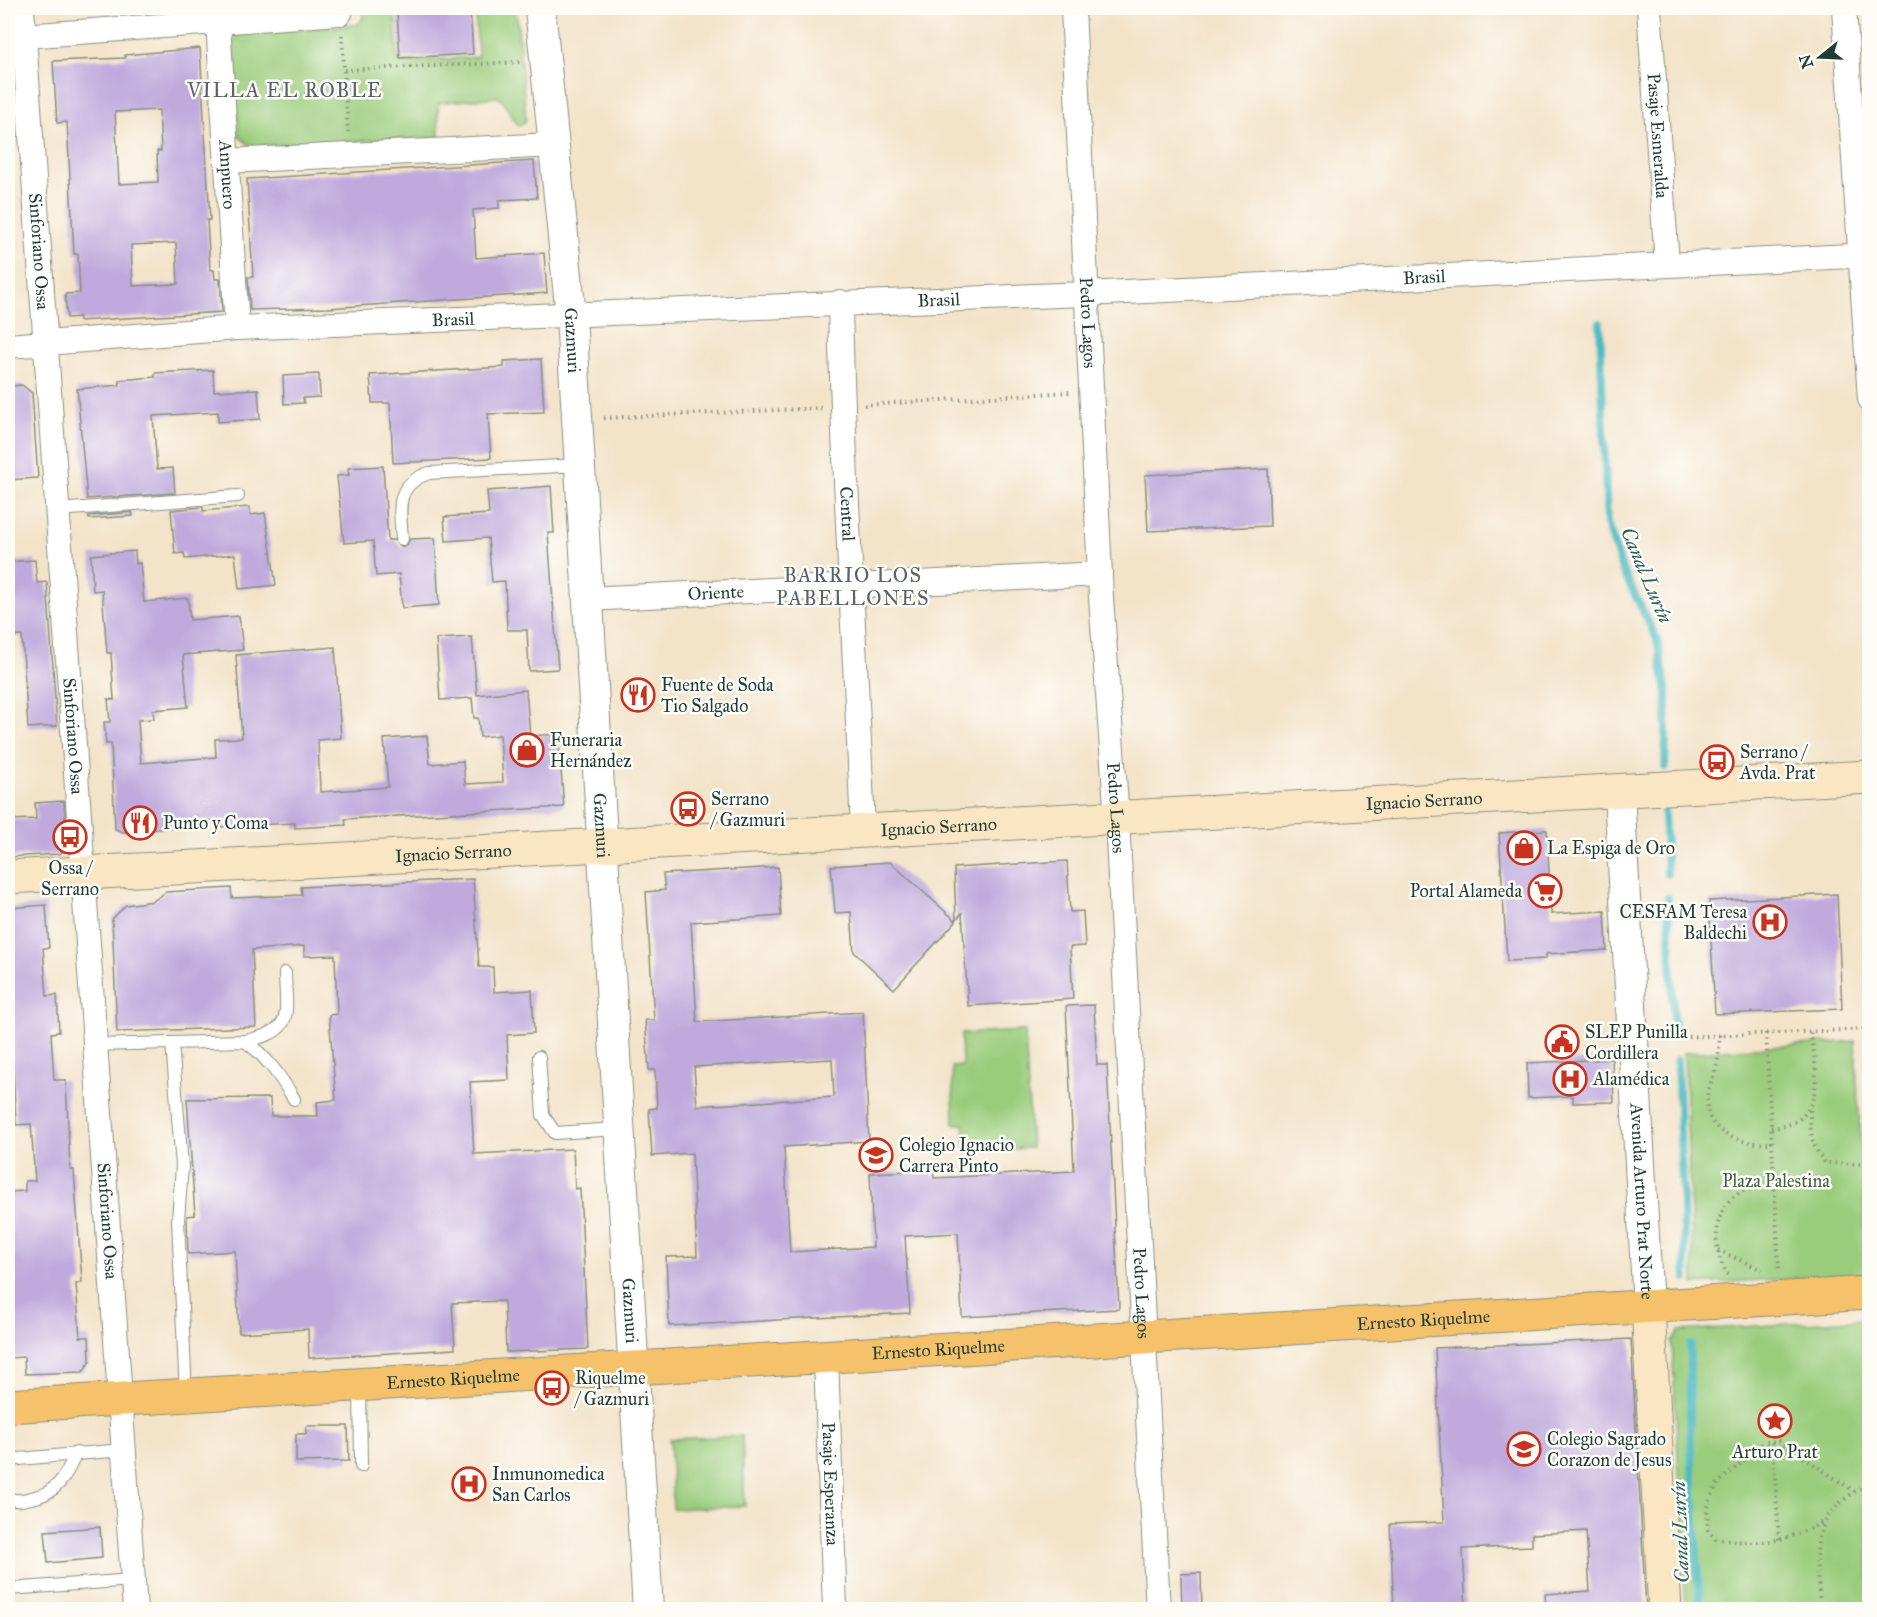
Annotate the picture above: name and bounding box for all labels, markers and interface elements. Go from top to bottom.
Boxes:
north arrow [1790,27,1850,87]
text: N [1795,52,1817,71]
street label: Pasaje Esmeralda [1643,72,1673,199]
district label: VILLA EL ROBLE [186,78,383,102]
street label: Ampuero [214,138,241,210]
street label: Sinforiano Ossa [24,192,54,311]
street label: Brasil [1402,265,1446,289]
street label: Pedro Lagos [1075,277,1101,369]
street label: Brasil [917,288,961,312]
street label: Brasil [431,307,475,331]
street label: Gazmuri [559,307,585,374]
street label: Central [835,486,860,542]
water label: Canal Lurín [1616,523,1678,627]
district label: BARRIO LOS PABELLONES [776,563,930,610]
street label: Oriente [687,580,745,605]
place label: Fuente de Soda Tio Salgado [661,674,774,718]
street label: Sinforiano Ossa [58,677,88,796]
restaurant icon: Fuente de Soda Tio Salgado [620,677,656,713]
place label: Funeraria Hernández [550,729,632,772]
shop icon: Funeraria Hernández [509,732,545,768]
place label: Serrano / Avda. Prat [1739,741,1816,784]
bus stop icon: Serrano / Avda. Prat [1699,744,1735,780]
street label: Pedro Lagos [1102,761,1130,854]
street label: Ignacio Serrano [1365,787,1483,816]
place label: Serrano / Gazmuri [709,788,785,831]
bus stop icon: Serrano / Gazmuri [670,791,706,827]
street label: Gazmuri [588,792,614,859]
restaurant icon: Punto y Coma [122,805,158,841]
place label: Punto y Coma [163,812,269,834]
street label: Ignacio Serrano [880,813,998,842]
bus stop icon: Ossa / Serrano [52,819,88,855]
shop icon: La Espiga de Oro [1506,830,1542,866]
place label: La Espiga de Oro [1547,837,1675,860]
street label: Ignacio Serrano [394,839,512,868]
place label: Ossa / Serrano [41,857,99,900]
supermarket icon: Portal Alameda [1527,873,1563,909]
place label: Portal Alameda [1410,880,1522,902]
place label: CESFAM Teresa Baldechi [1619,901,1747,944]
hospital icon: CESFAM Teresa Baldechi [1752,904,1788,940]
place label: SLEP Punilla Cordillera [1585,1021,1688,1064]
public building icon: SLEP Punilla Cordillera [1544,1024,1580,1060]
hospital icon: Alamédica [1552,1061,1588,1097]
place label: Alamédica [1592,1068,1670,1090]
street label: Avenida Arturo Prat Norte [1625,1102,1659,1300]
place label: Colegio Ignacio Carrera Pinto [899,1134,1014,1177]
school or university icon: Colegio Ignacio Carrera Pinto [858,1137,894,1173]
street label: Sinforiano Ossa [92,1162,123,1280]
park label: Plaza Palestina [1722,1170,1830,1192]
street label: Pedro Lagos [1128,1247,1155,1339]
street label: Gazmuri [617,1277,643,1344]
street label: Ernesto Riquelme [1356,1305,1491,1335]
street label: Ernesto Riquelme [871,1335,1006,1365]
street label: Ernesto Riquelme [386,1364,521,1394]
place label: Riquelme / Gazmuri [573,1367,649,1410]
bus stop icon: Riquelme / Gazmuri [534,1370,570,1406]
place icon: Arturo Prat [1757,1403,1793,1439]
street label: Pasaje Esperanza [817,1422,844,1546]
place label: Colegio Sagrado Corazon de Jesus [1547,1428,1671,1472]
school or university icon: Colegio Sagrado Corazon de Jesus [1506,1431,1542,1467]
place label: Arturo Prat [1731,1441,1818,1463]
place label: Inmunomedica San Carlos [492,1463,605,1506]
hospital icon: Inmunomedica San Carlos [451,1466,487,1502]
water label: Canal Lurín [1666,1480,1694,1583]

